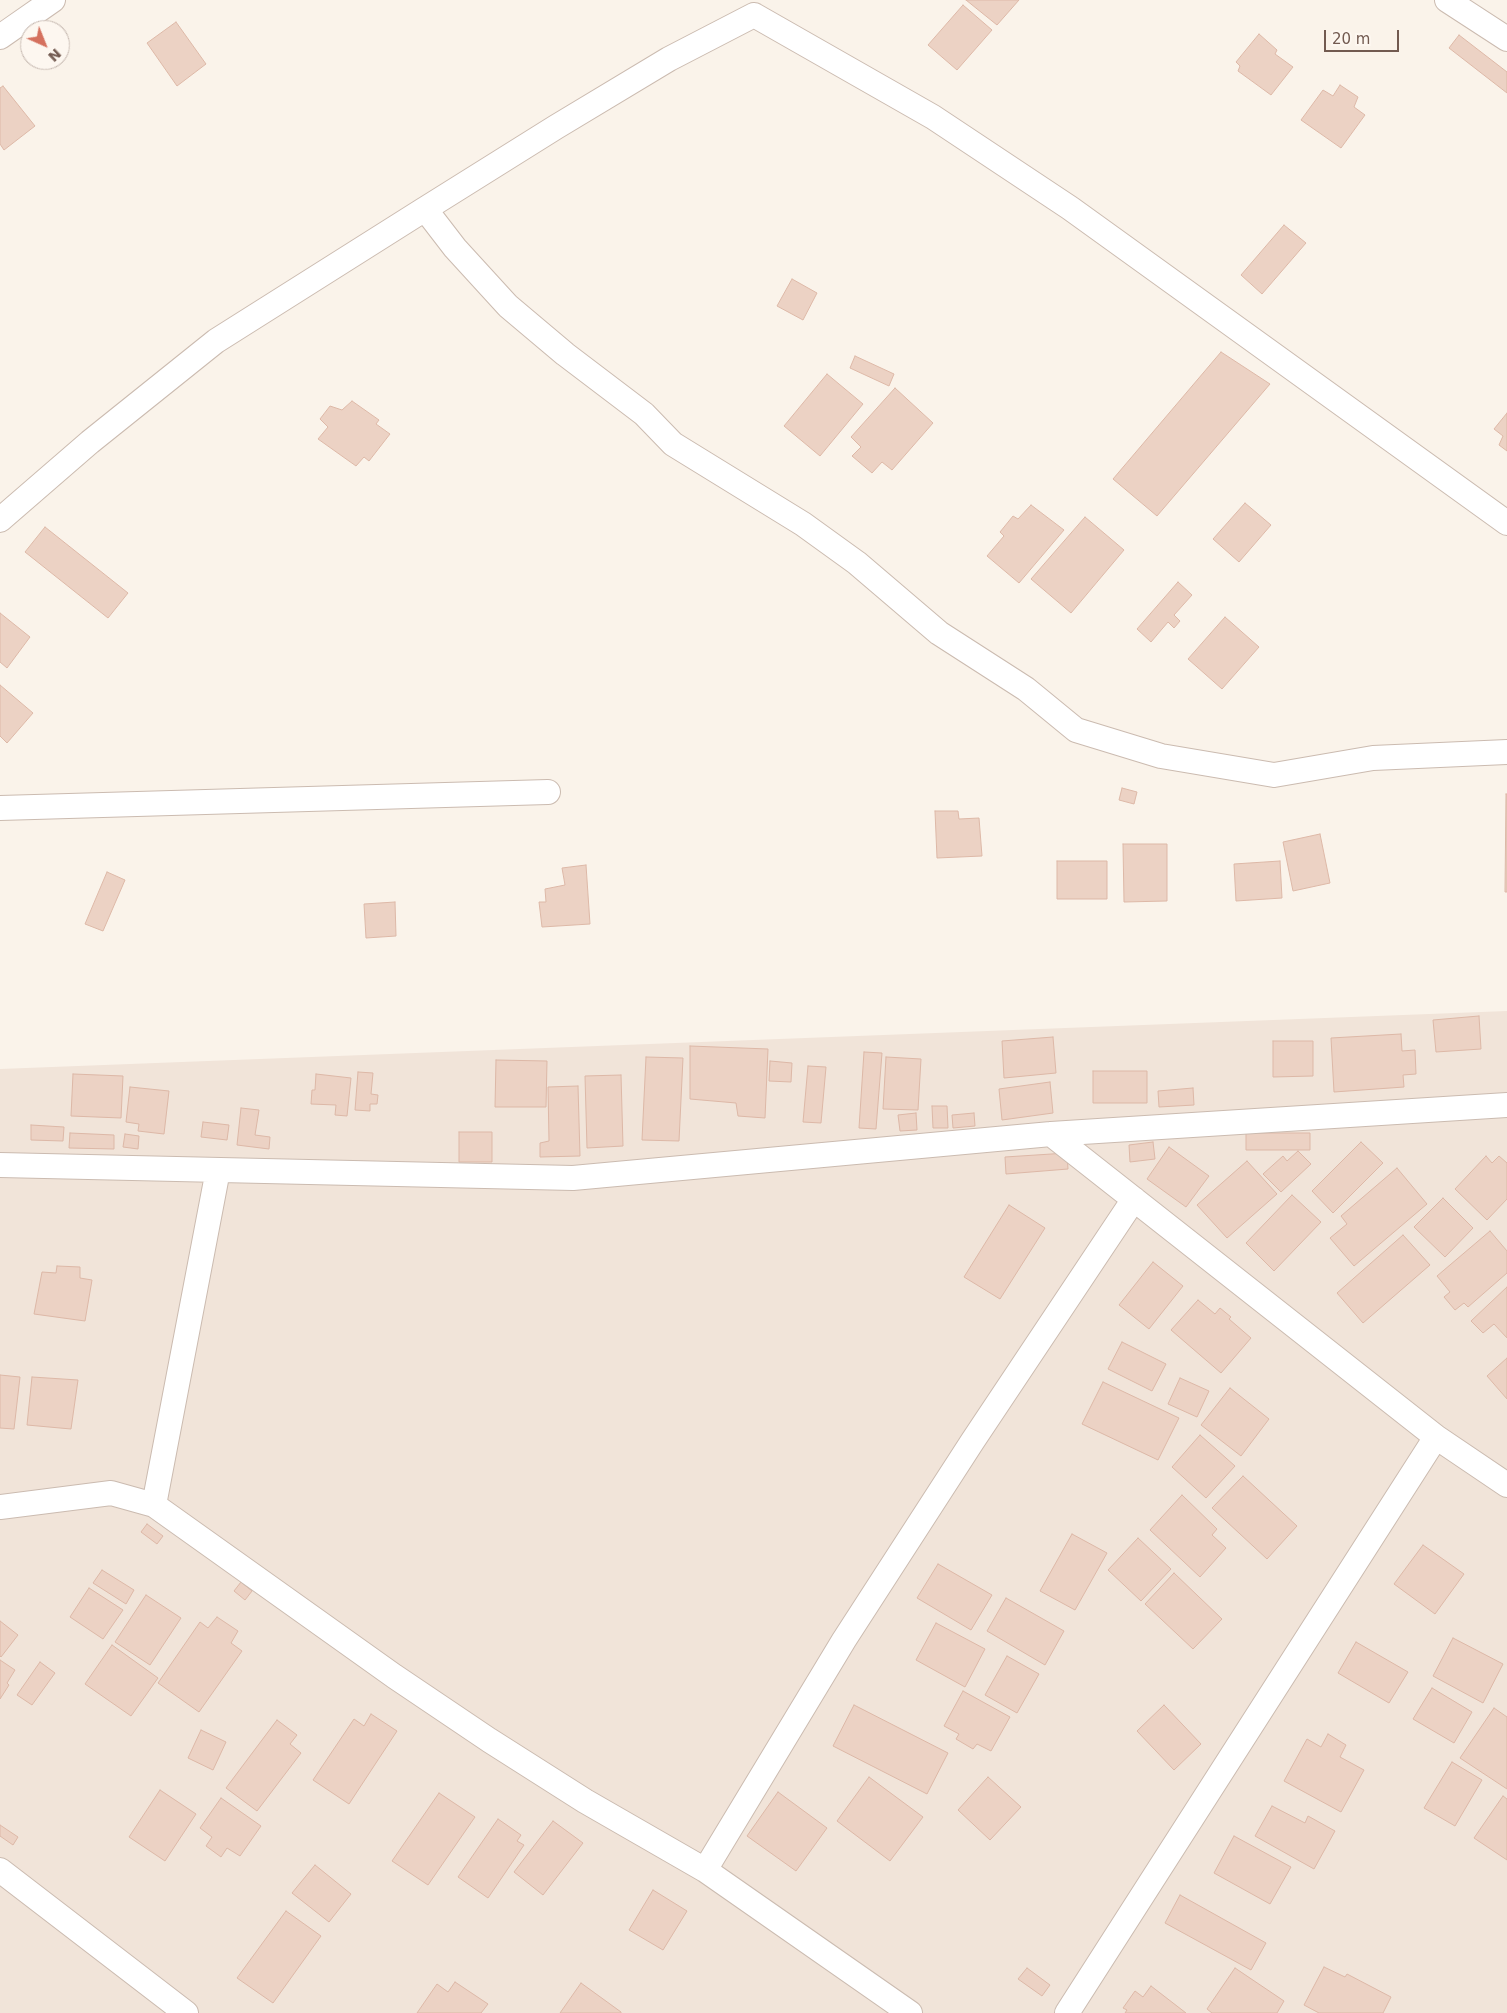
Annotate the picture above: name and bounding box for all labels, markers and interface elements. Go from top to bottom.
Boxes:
north arrow [20,20,70,70]
scale bar [1327,20,1402,52]
text: 20 m [1332,30,1370,48]
text: N [45,45,64,65]

